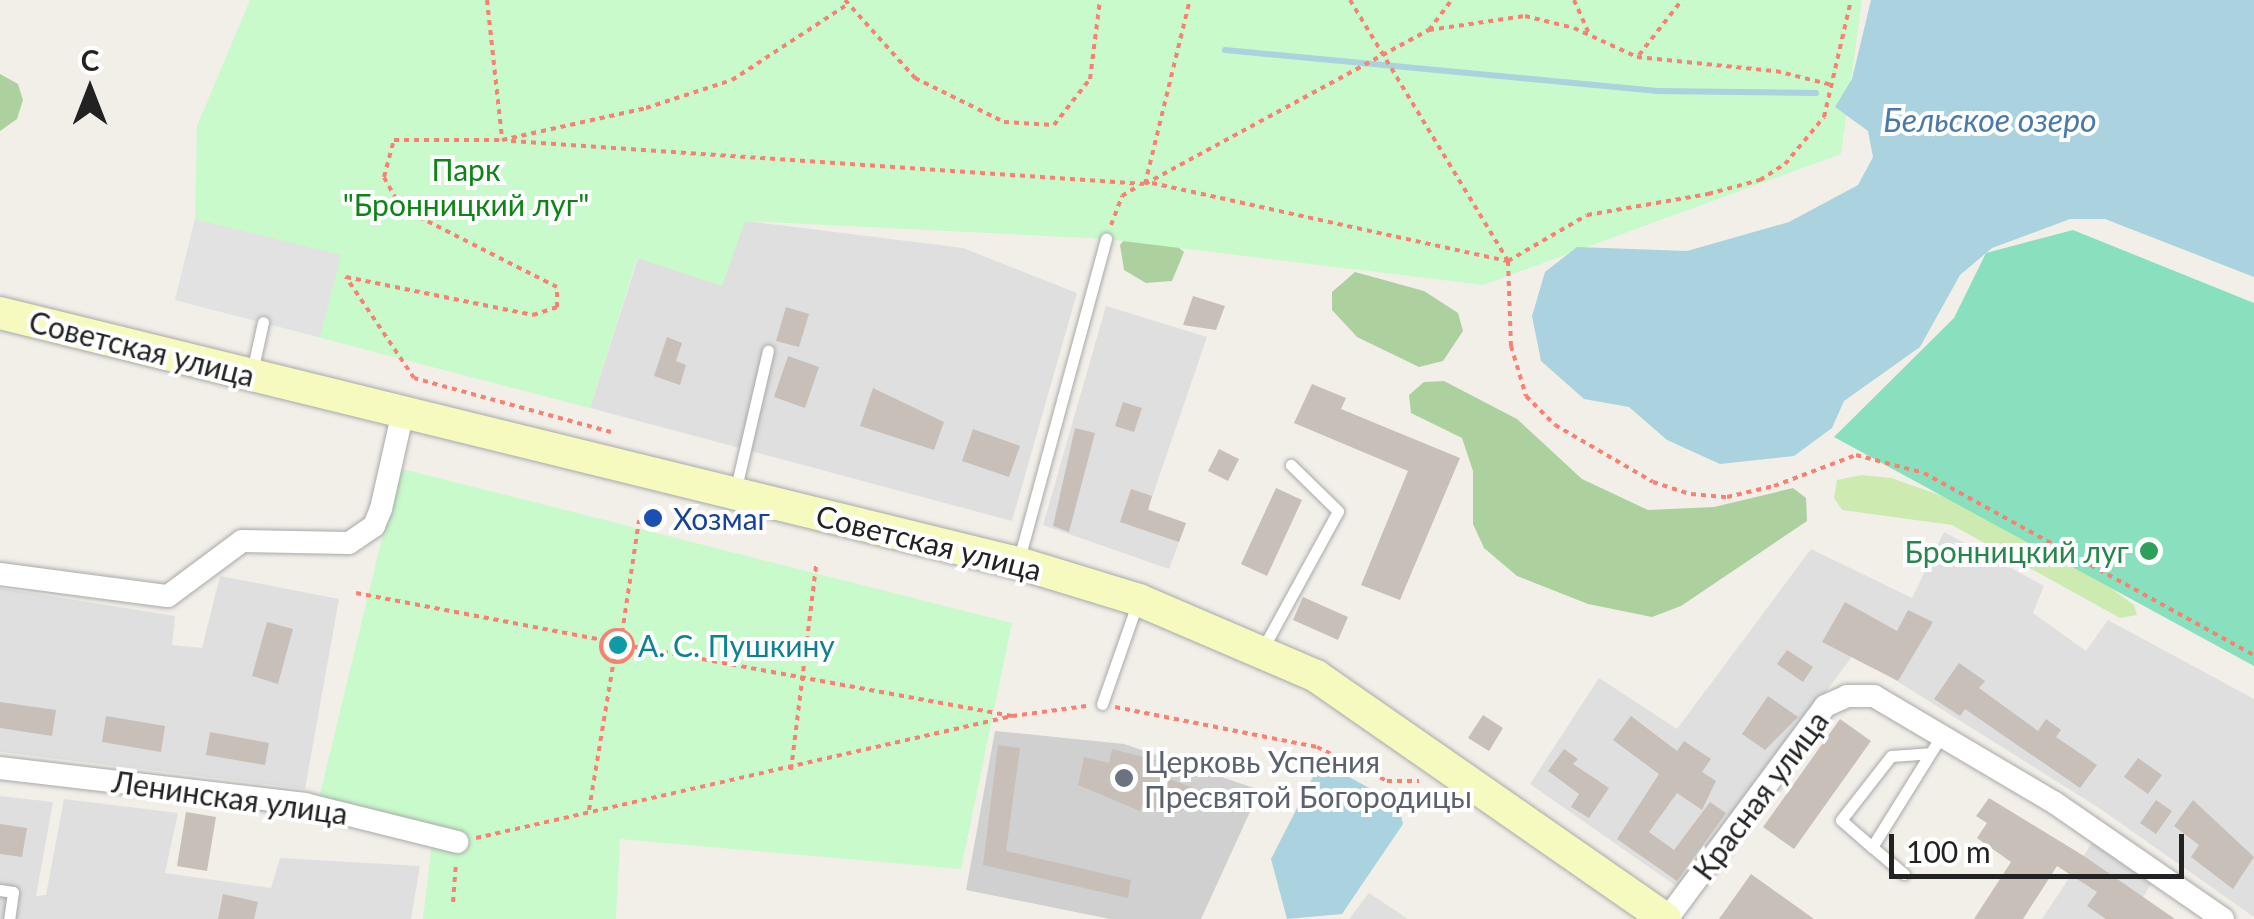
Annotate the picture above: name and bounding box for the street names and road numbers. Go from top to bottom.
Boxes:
street label: Советская улица [26,303,258,393]
street label: Советская улица [813,497,1045,587]
street label: Красная улица [1685,703,1835,887]
street label: Ленинская улица [110,763,350,831]

